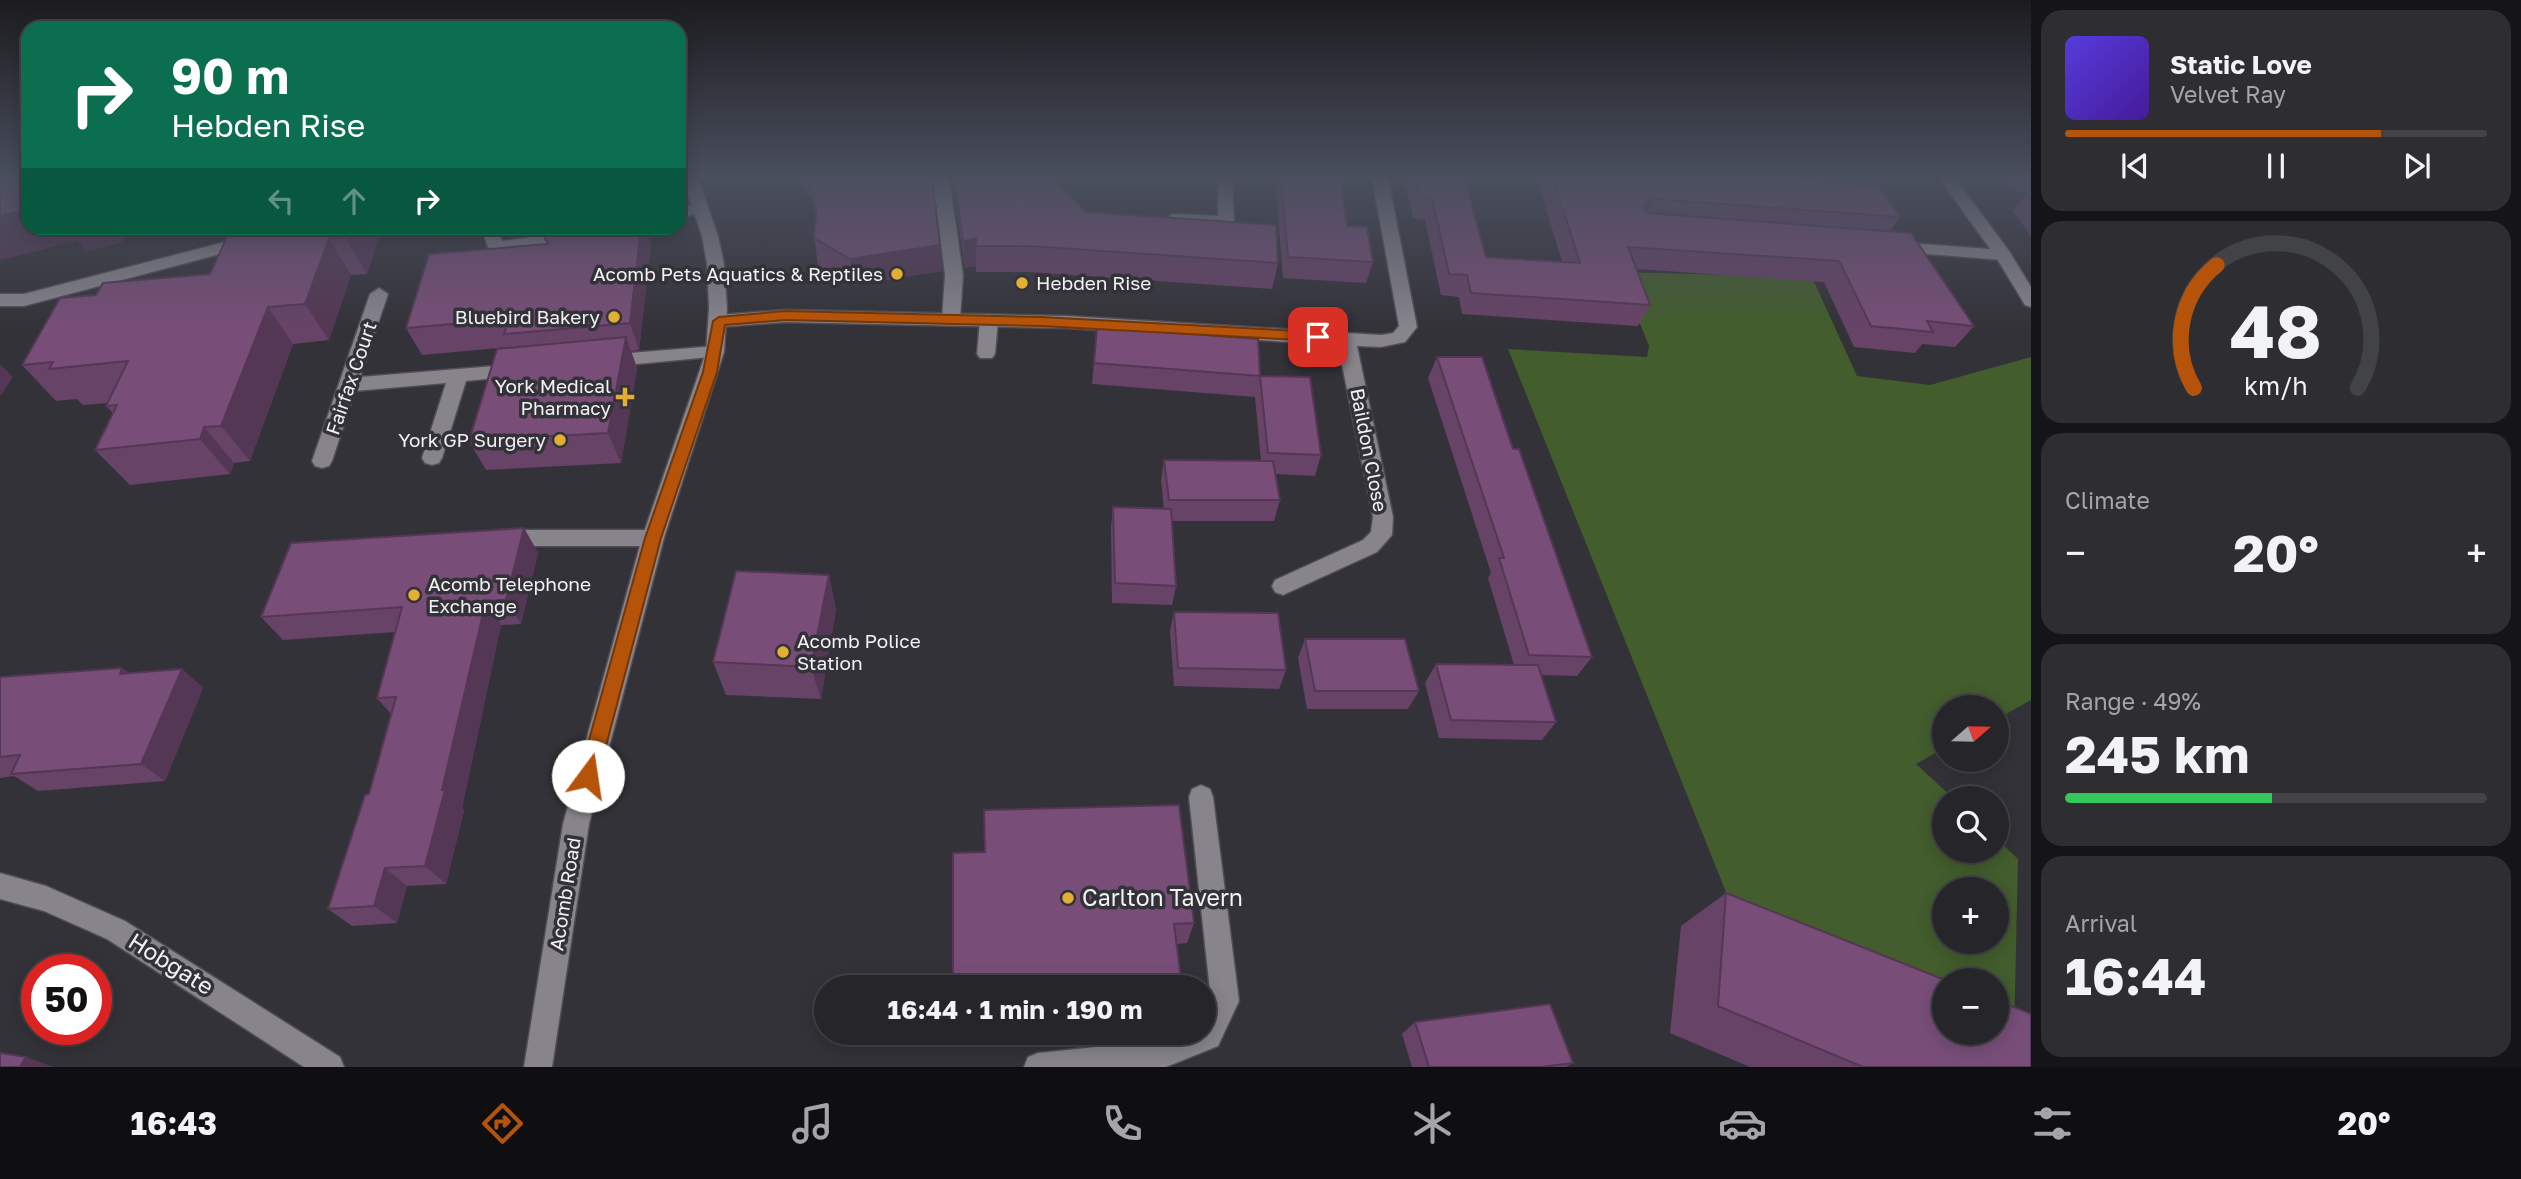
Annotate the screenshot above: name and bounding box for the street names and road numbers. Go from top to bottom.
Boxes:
street label: Fairfax Court [320,318,381,437]
street label: Baildon Close [1346,386,1393,514]
street label: Acomb Road [544,836,585,952]
street label: Hobgate [124,926,219,1000]

